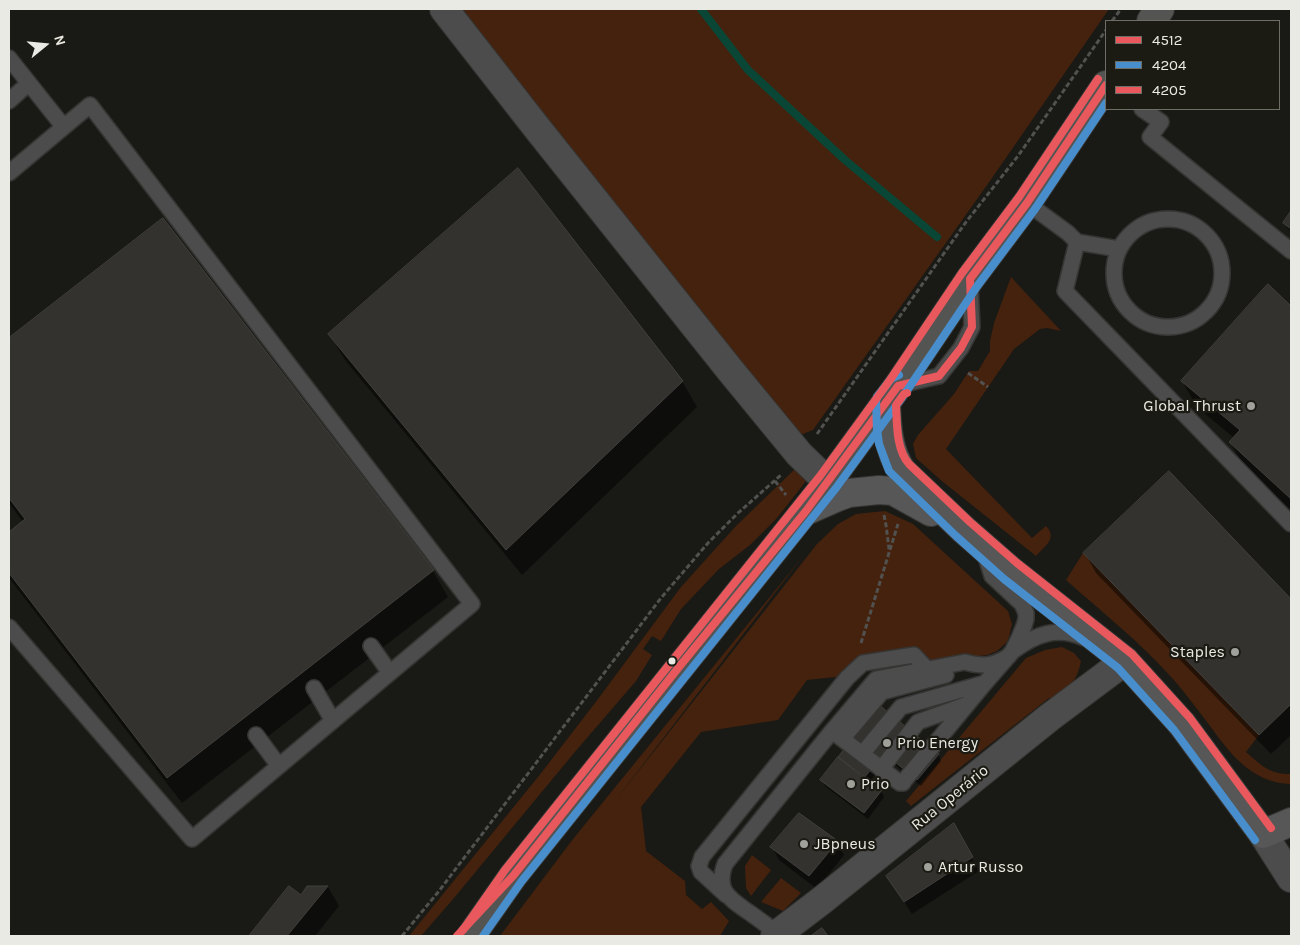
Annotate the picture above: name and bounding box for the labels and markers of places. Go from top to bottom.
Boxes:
place label: Global Thrust [1143,396,1241,416]
marker: Global Thrust [1245,400,1257,412]
place label: Staples [1170,642,1225,662]
marker: Staples [1229,646,1241,658]
unlabelled marker [667,656,677,666]
place label: Prio Energy [897,733,978,753]
marker: Prio Energy [881,737,893,749]
place label: Prio [861,774,889,794]
marker: Prio [845,778,857,790]
place label: JBpneus [814,834,876,854]
marker: JBpneus [798,838,810,850]
place label: Artur Russo [938,857,1023,877]
marker: Artur Russo [922,861,934,873]

